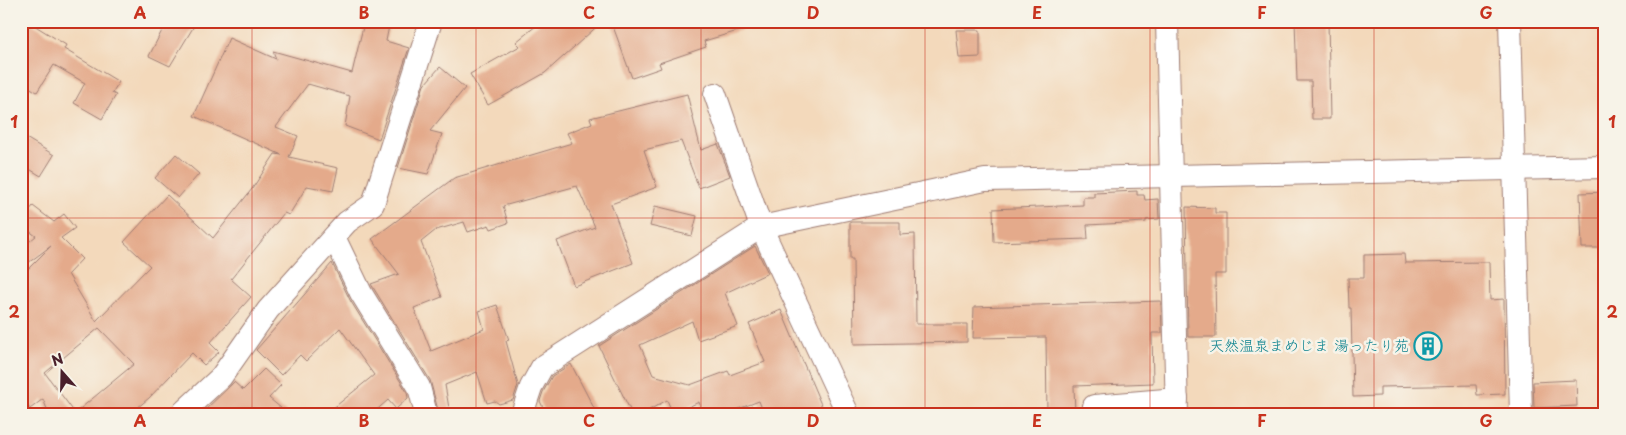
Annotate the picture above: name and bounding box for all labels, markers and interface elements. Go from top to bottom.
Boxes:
text: A [134,0,147,24]
text: B [359,0,370,24]
text: C [583,0,595,24]
text: D [807,0,819,24]
text: E [1032,0,1042,24]
text: F [1257,0,1267,24]
text: G [1479,0,1493,24]
text: 1 [10,109,18,133]
text: 1 [1608,109,1616,133]
text: 2 [8,299,20,323]
text: 2 [1606,299,1618,323]
building icon: 天然温泉まめじま 湯ったり苑 [1413,331,1443,361]
place label: 天然温泉まめじま 湯ったり苑 [1209,333,1409,356]
north arrow [38,348,88,398]
text: N [49,348,66,371]
text: A [134,408,147,432]
text: B [359,408,370,432]
text: C [583,408,595,432]
text: D [807,408,819,432]
text: E [1032,408,1042,432]
text: F [1257,408,1267,432]
text: G [1479,408,1493,432]

